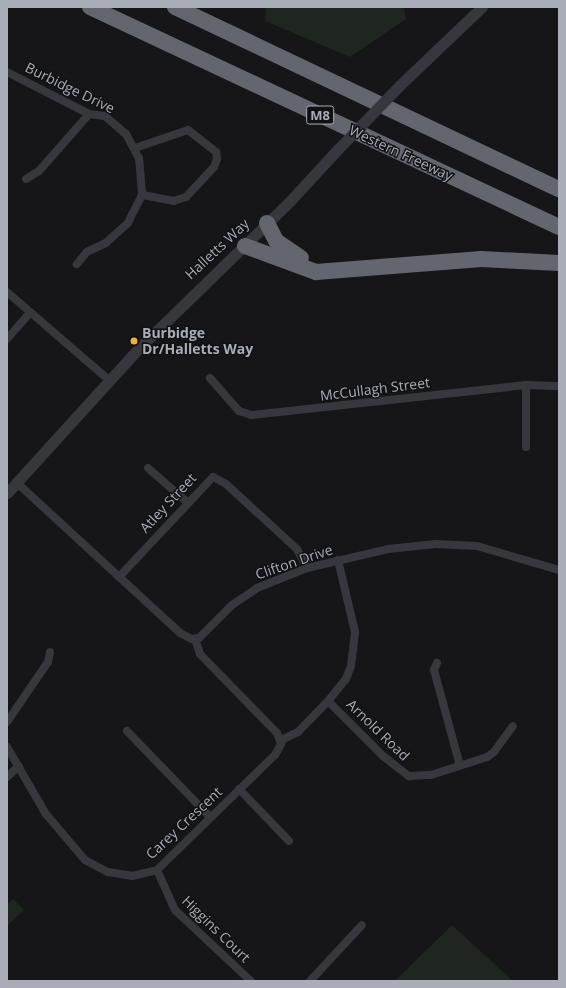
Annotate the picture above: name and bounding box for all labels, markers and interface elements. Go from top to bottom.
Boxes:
street label: Burbidge Drive [23,59,117,117]
road number: M8 [306,104,334,126]
street label: Western Freeway [346,122,456,184]
street label: Halletts Way [182,215,252,283]
place label: Burbidge Dr/Halletts Way [142,325,253,358]
marker: Burbidge Dr/Halletts Way [129,336,139,346]
street label: McCullagh Street [319,374,431,404]
street label: Atley Street [136,470,200,536]
street label: Clifton Drive [253,541,335,583]
street label: Arnold Road [343,696,413,764]
street label: Carey Crescent [142,783,226,863]
street label: Higgins Court [179,892,253,966]

